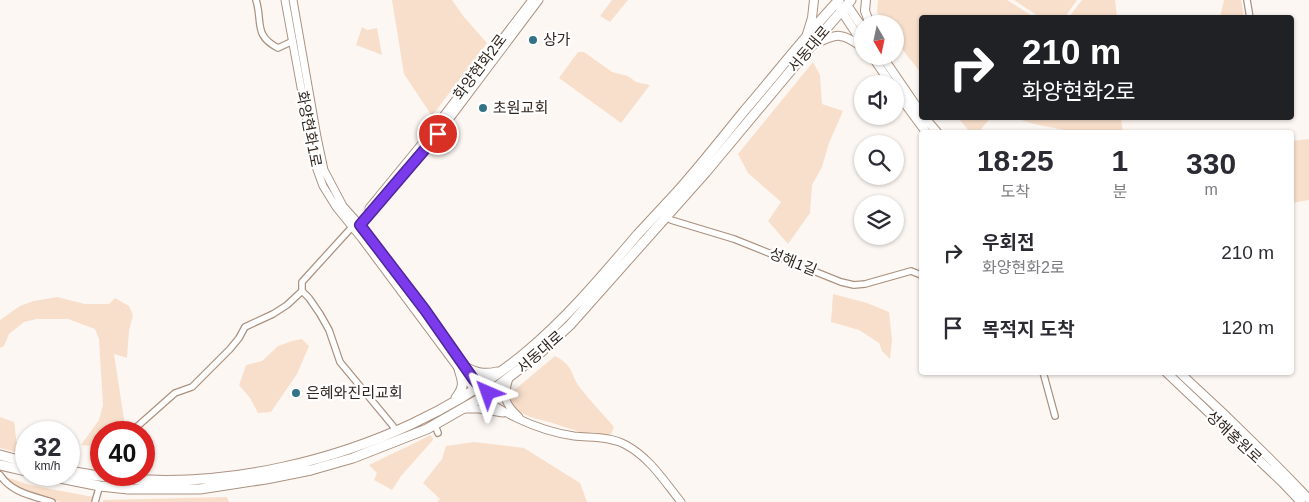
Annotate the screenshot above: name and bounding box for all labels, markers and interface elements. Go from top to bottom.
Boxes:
north arrow [854,15,904,65]
map controls [854,15,904,245]
street label: 서동대로 [784,22,833,75]
street label: 화양현화2로 [450,31,510,103]
place label: 상가 [543,31,571,48]
text: 210 m [1022,32,1121,71]
marker: 상가 [527,34,539,46]
icon: right [939,35,1004,100]
button: sound [854,75,904,125]
text: 화양현화2로 [1022,79,1135,104]
street label: 화양현화1로 [294,89,325,168]
place label: 초원교회 [493,99,548,116]
marker: 초원교회 [477,102,489,114]
pin [417,113,459,155]
icon: arrive [424,120,452,148]
button: search [854,135,904,185]
text: 18:25 [977,144,1054,177]
text: 1 [1111,144,1128,177]
text: 330 [1186,147,1236,180]
text: m [1204,181,1218,198]
text: 도착 [1001,183,1030,200]
text: 분 [1112,183,1127,200]
button: layers [854,195,904,245]
text: 우회전 [982,232,1034,253]
icon: right [939,239,967,267]
text: 210 m [1221,242,1274,263]
street label: 성해1길 [767,244,819,279]
text: 화양현화2로 [982,259,1065,276]
icon: arrive [939,314,967,342]
text: 120 m [1221,317,1274,338]
text: 목적지 도착 [982,319,1075,340]
street label: 서동대로 [513,327,566,376]
position arrow [461,366,513,418]
place label: 은혜와진리교회 [306,384,403,401]
marker: 은혜와진리교회 [290,387,302,399]
street label: 성해홍원로 [1203,407,1265,466]
speed limit sign: 40 [90,421,155,486]
text: 32 [34,433,61,461]
text: km/h [34,459,61,473]

